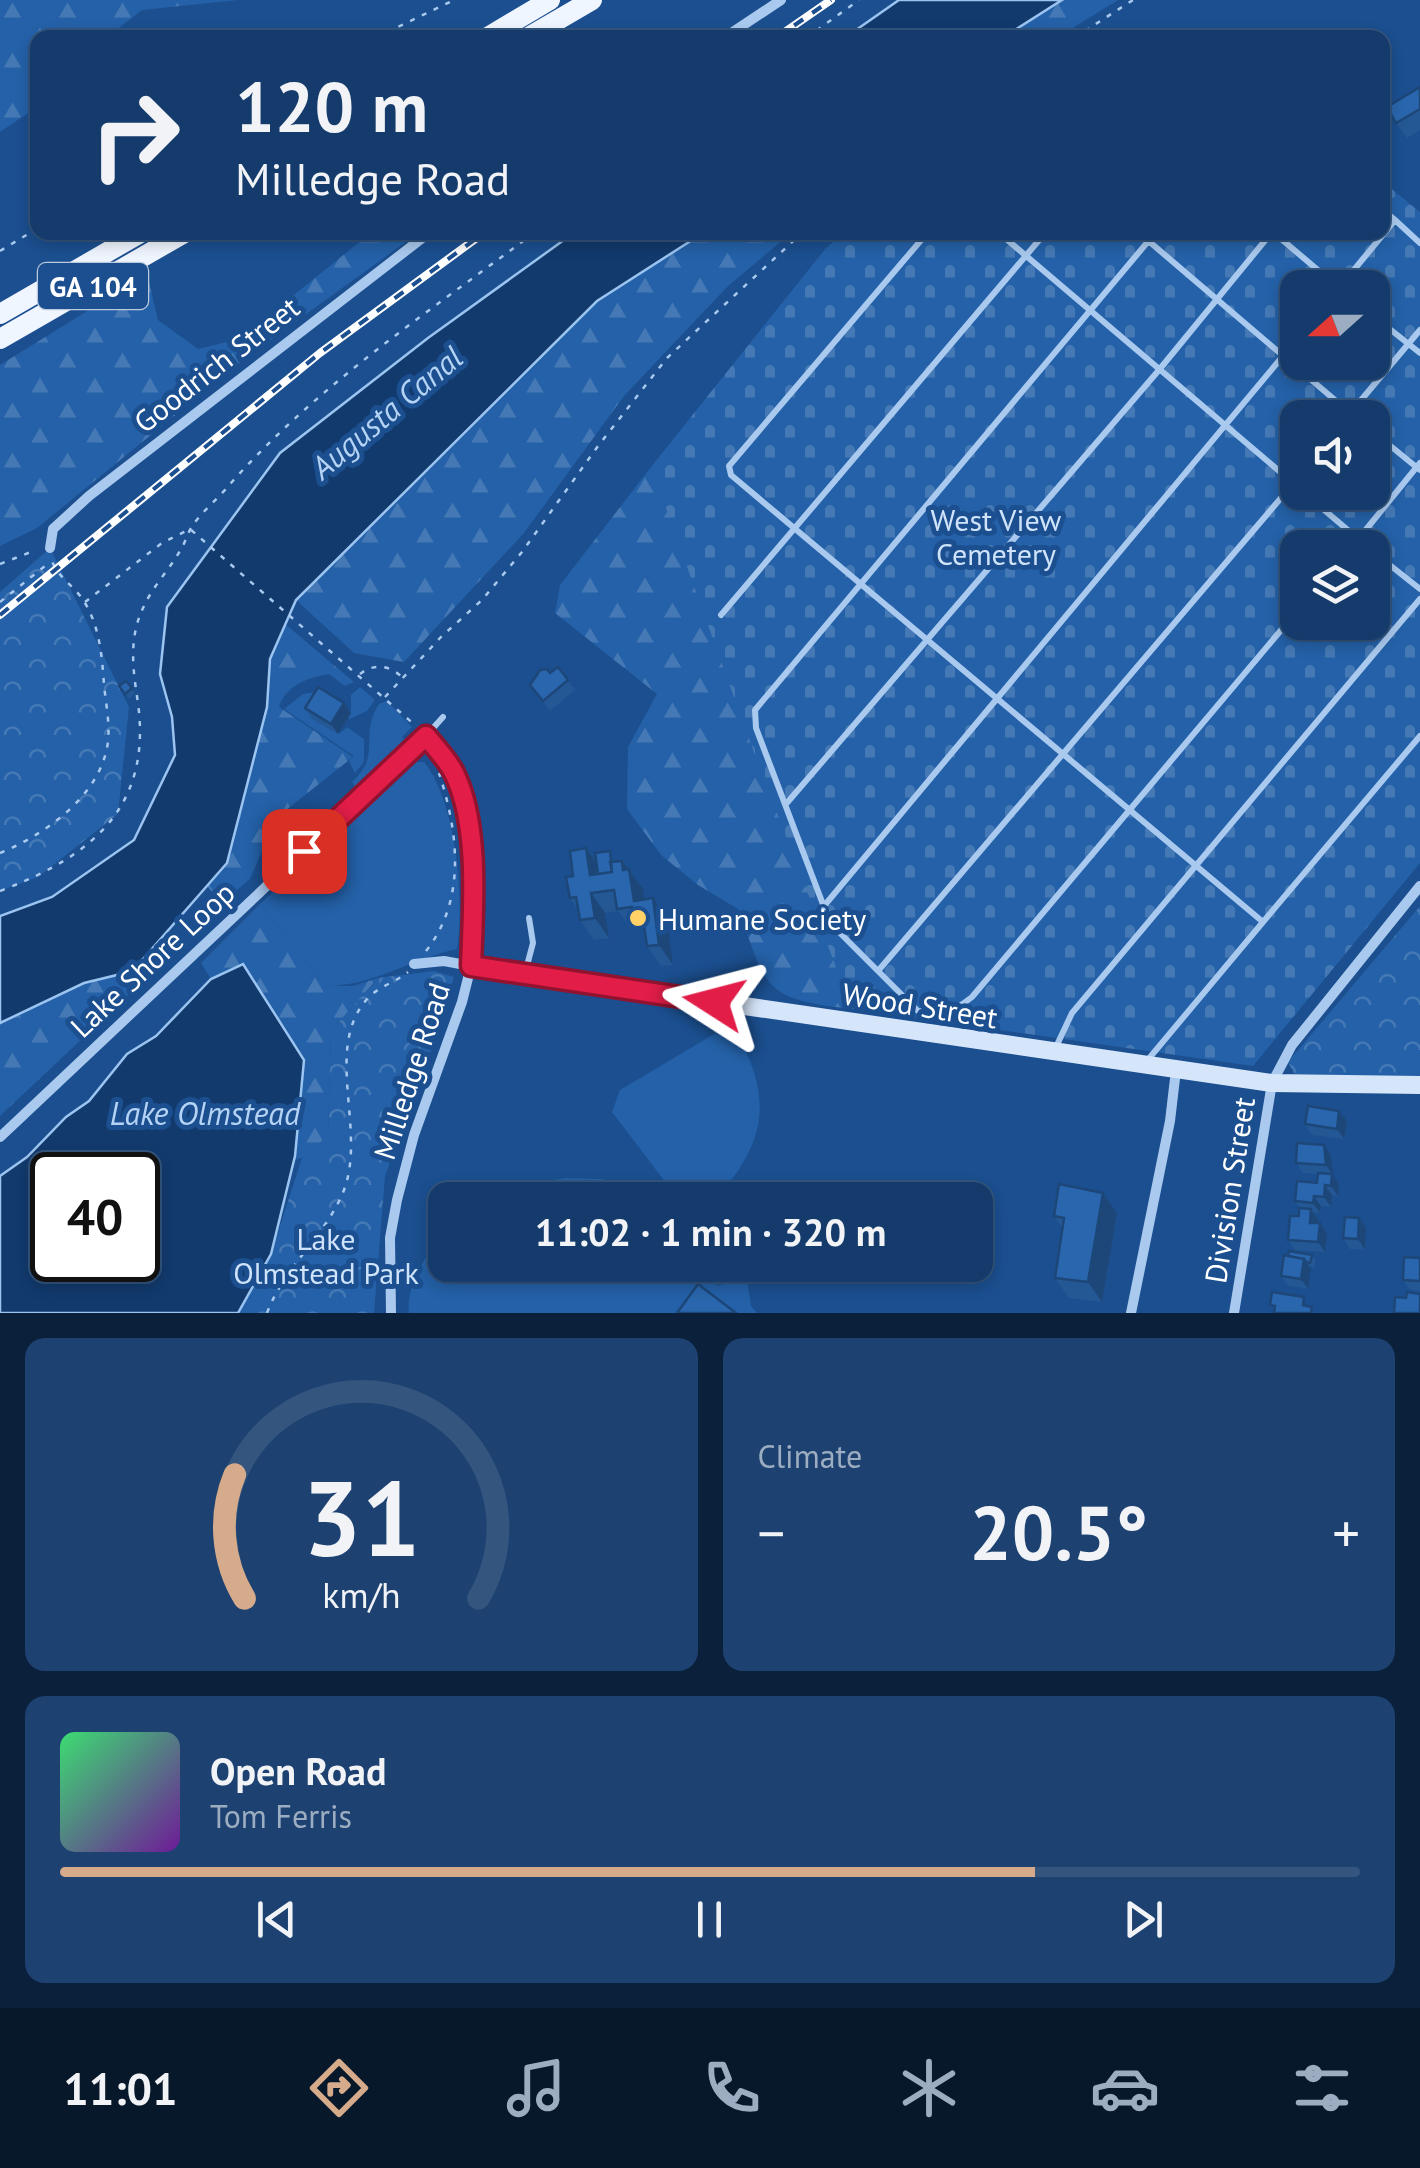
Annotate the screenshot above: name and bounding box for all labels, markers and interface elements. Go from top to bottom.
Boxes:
text: 120 m [235,61,428,151]
icon: right [70,70,200,200]
text: Milledge Road [235,149,510,207]
road number: GA 104 [38,263,148,309]
north arrow [1280,270,1390,380]
map controls [1280,270,1390,640]
street label: Goodrich Street [125,287,307,441]
water label: Augusta Canal [300,336,471,489]
button: sound [1280,400,1390,510]
park label: West View Cemetery [931,500,1061,573]
button: layers [1280,530,1390,640]
pin [262,809,347,894]
icon: arrive [277,824,332,879]
street label: Lake Shore Loop [62,873,242,1045]
place label: Humane Society [658,899,866,938]
marker: Humane Society [627,907,649,929]
position arrow [662,950,766,1054]
street label: Wood Street [840,973,1000,1037]
street label: Milledge Road [364,978,458,1164]
water label: Lake Olmstead [110,1092,301,1134]
street label: Division Street [1195,1094,1263,1286]
speed limit sign: 40 [30,1152,160,1282]
text: 11:02 · 1 min · 320 m [535,1207,886,1256]
park label: Lake Olmstead Park [233,1219,419,1292]
text: Climate [758,1435,862,1477]
text: 31 [302,1450,420,1585]
text: 20.5° [969,1484,1148,1581]
text: − [758,1497,785,1568]
text: + [1332,1497,1360,1568]
text: km/h [322,1572,400,1618]
text: Open Road [210,1746,386,1795]
text: Tom Ferris [210,1795,352,1837]
icon: previous [249,1892,304,1947]
icon: pause [682,1892,737,1947]
icon: next [1116,1892,1171,1947]
icon: directions [304,2053,374,2123]
icon: music [501,2053,571,2123]
icon: phone [697,2053,767,2123]
icon: climate [894,2053,964,2123]
icon: car [1090,2053,1160,2123]
icon: filters [1287,2053,1357,2123]
text: 11:01 [63,2059,177,2117]

